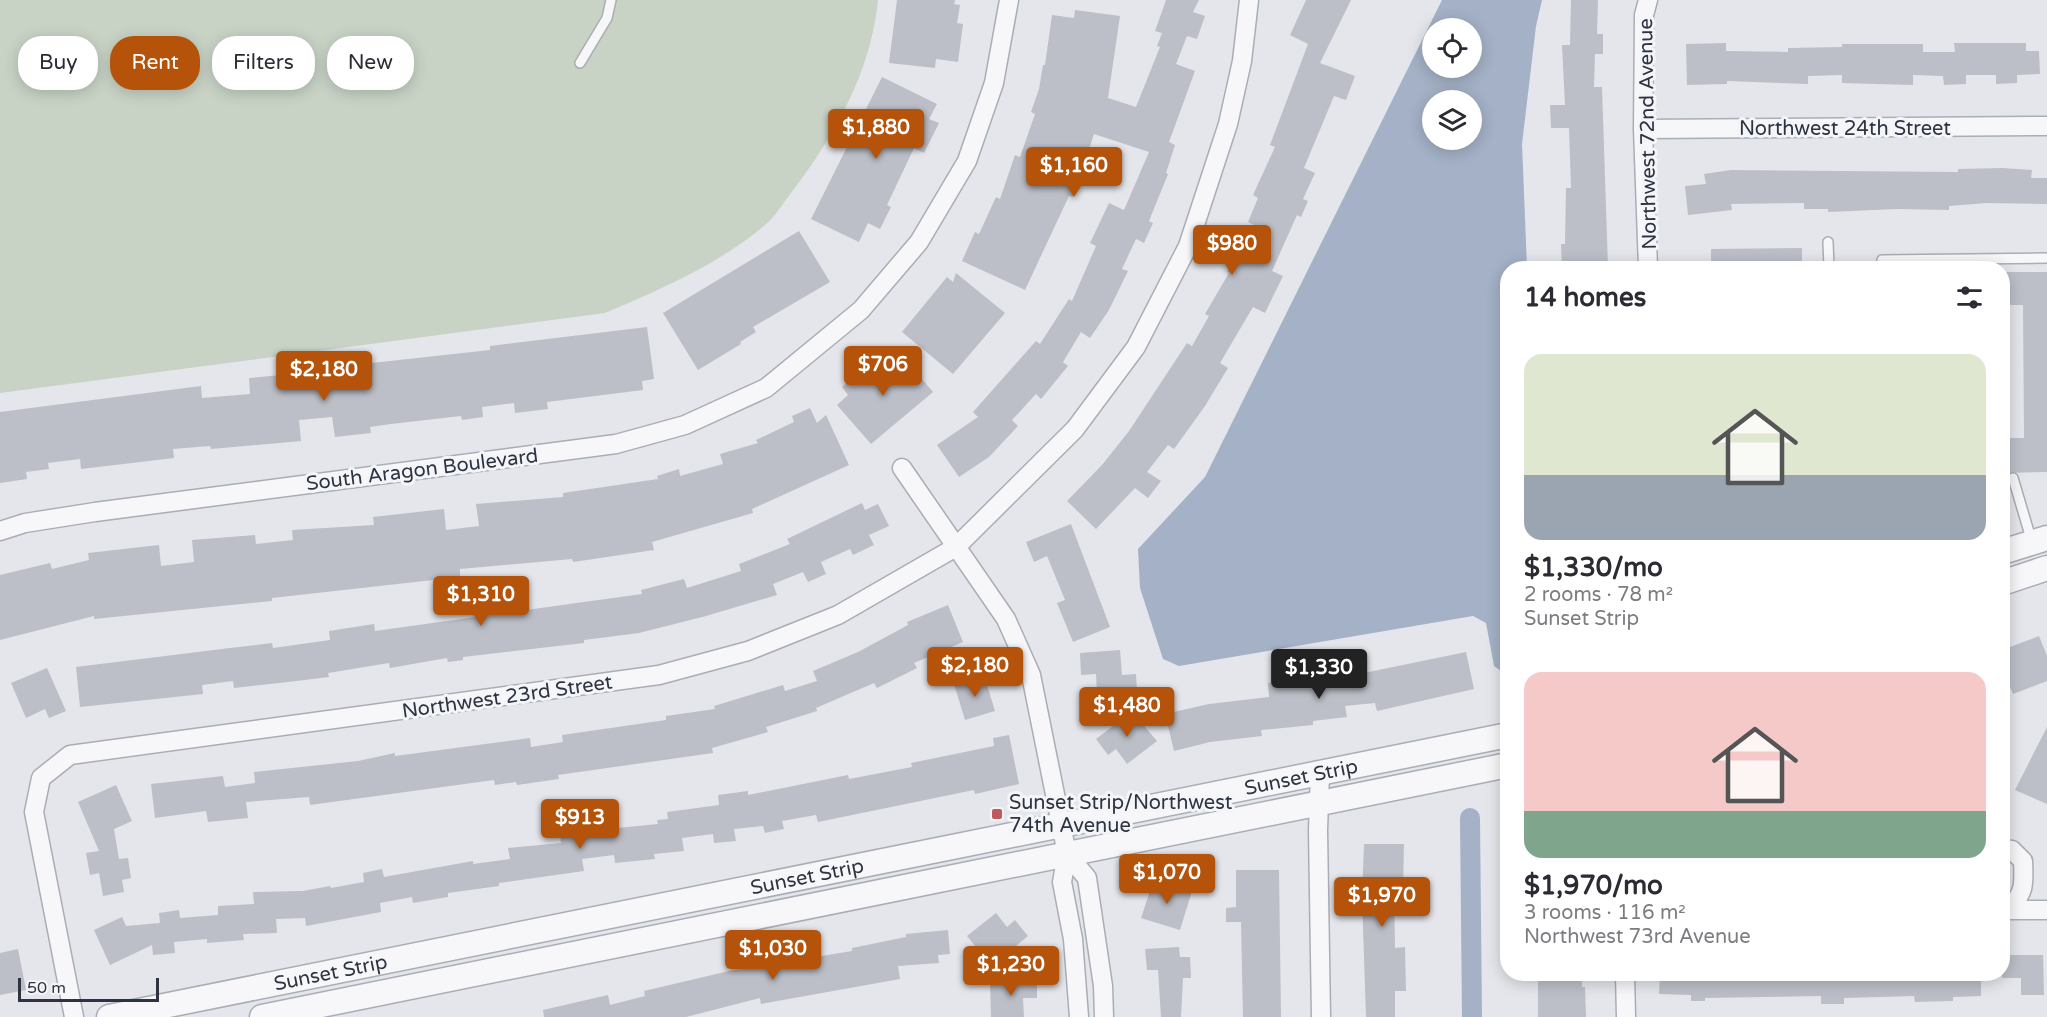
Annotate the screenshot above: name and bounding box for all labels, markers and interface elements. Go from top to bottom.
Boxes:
map controls [1422,18,1482,150]
button: locate [1422,18,1482,78]
street label: Northwest 72nd Avenue [1634,18,1662,250]
chip: Buy [18,36,98,90]
chip: Rent [110,36,200,90]
chip: Filters [212,36,315,90]
chip: New [327,36,414,90]
button: layers [1422,90,1482,150]
pin: $1,880 [827,109,925,160]
text: $1,880 [842,116,910,140]
street label: Northwest 24th Street [1739,117,1951,141]
pin: $1,160 [1025,147,1123,198]
text: $1,160 [1040,154,1108,178]
pin: $980 [1196,225,1268,276]
text: $980 [1207,232,1257,256]
icon: filters [1953,281,1986,314]
text: 14 homes [1524,282,1646,313]
pin: $706 [847,346,919,397]
pin: $2,180 [275,351,373,402]
text: $706 [858,353,908,377]
text: $2,180 [290,358,358,382]
icon: home [1701,393,1809,501]
street label: South Aragon Boulevard [305,444,539,496]
text: $1,330/mo [1524,552,1663,583]
pin: $1,310 [432,576,530,627]
text: $1,310 [447,583,515,607]
text: 2 rooms · 78 m² [1524,583,1673,607]
text: Sunset Strip [1524,607,1639,631]
pin: $2,180 [926,647,1024,698]
pin: $1,330 [1270,649,1368,700]
text: $2,180 [941,654,1009,678]
text: $1,330 [1285,656,1353,680]
street label: Northwest 23rd Street [400,670,614,724]
pin: $1,480 [1078,687,1176,738]
text: $1,480 [1093,694,1161,718]
icon: home [1701,711,1809,819]
street label: Sunset Strip [1242,755,1360,801]
place label: Sunset Strip/Northwest 74th Avenue [1009,791,1233,838]
pin: $913 [544,799,616,850]
text: $913 [555,806,605,830]
marker: Sunset Strip/Northwest 74th Avenue [990,807,1004,821]
street label: Sunset Strip [748,854,866,900]
pin: $1,070 [1118,854,1216,905]
text: $1,070 [1133,861,1201,885]
text: $1,970/mo [1524,870,1663,901]
pin: $1,970 [1333,877,1431,928]
text: $1,970 [1348,884,1416,908]
text: 3 rooms · 116 m² [1524,901,1686,925]
text: Northwest 73rd Avenue [1524,925,1751,949]
pin: $1,030 [724,930,822,981]
text: $1,030 [739,937,807,961]
pin: $1,230 [962,946,1060,997]
street label: Sunset Strip [272,950,390,996]
text: $1,230 [977,953,1045,977]
scale bar [18,975,159,1002]
text: 50 m [27,978,66,998]

